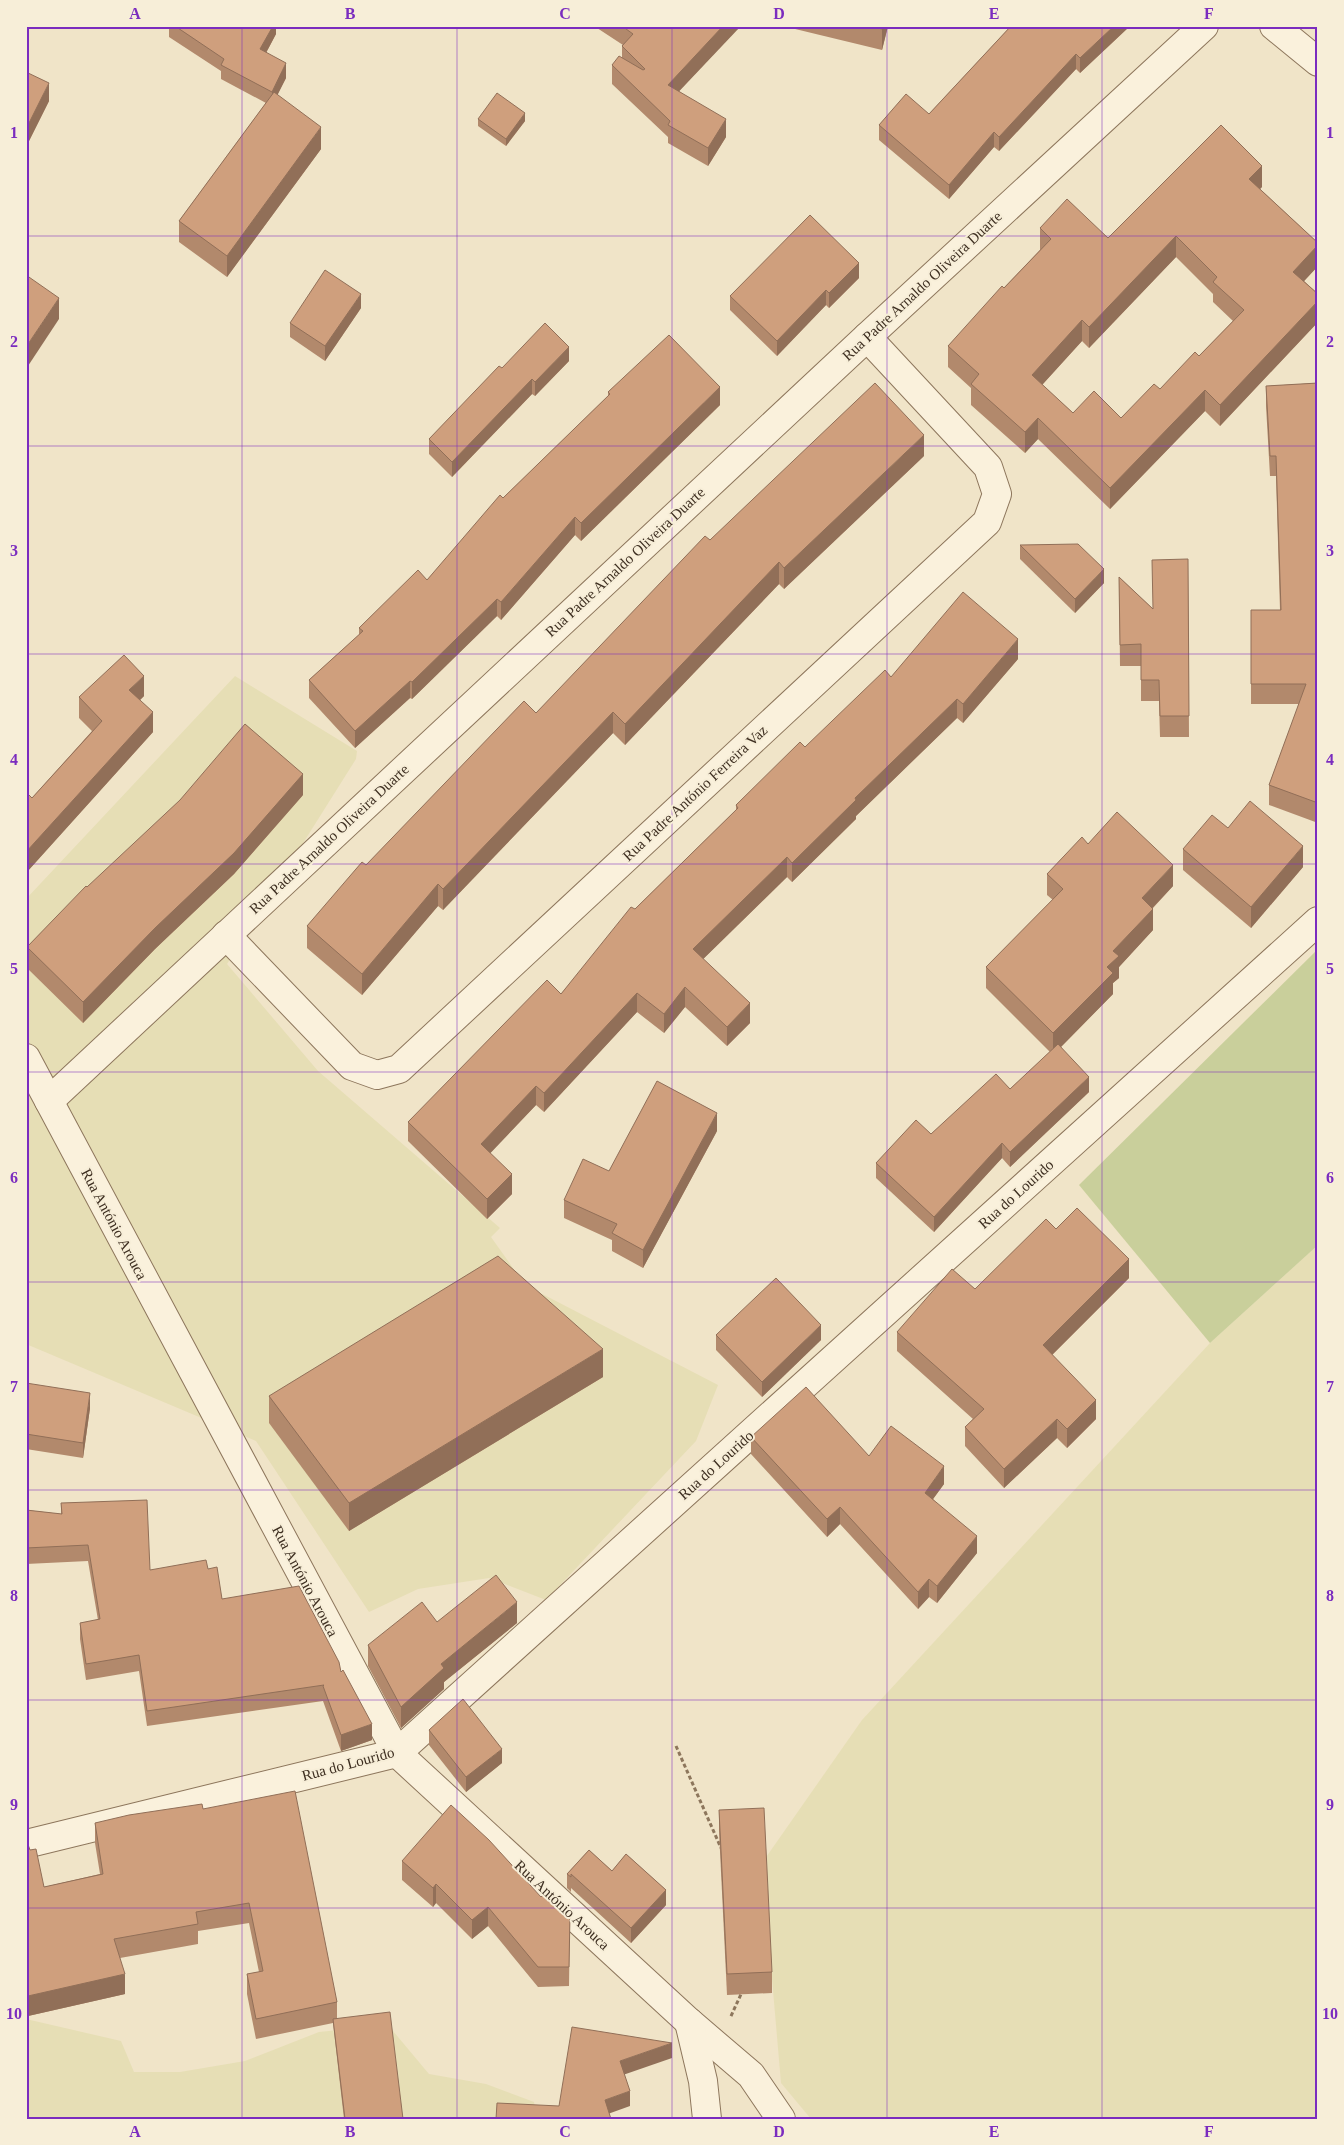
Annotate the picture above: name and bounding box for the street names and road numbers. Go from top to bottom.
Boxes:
street label: Rua Padre Arnaldo Oliveira Duarte [839,208,1005,364]
street label: Rua Padre Arnaldo Oliveira Duarte [542,484,708,640]
street label: Rua Padre António Ferreira Vaz [620,722,771,864]
street label: Rua Padre Arnaldo Oliveira Duarte [246,761,412,917]
street label: Rua do Lourido [975,1156,1057,1232]
street label: Rua António Arouca [78,1166,150,1282]
street label: Rua do Lourido [675,1427,757,1503]
street label: Rua António Arouca [269,1523,341,1639]
street label: Rua do Lourido [300,1744,396,1784]
street label: Rua António Arouca [511,1857,613,1953]

